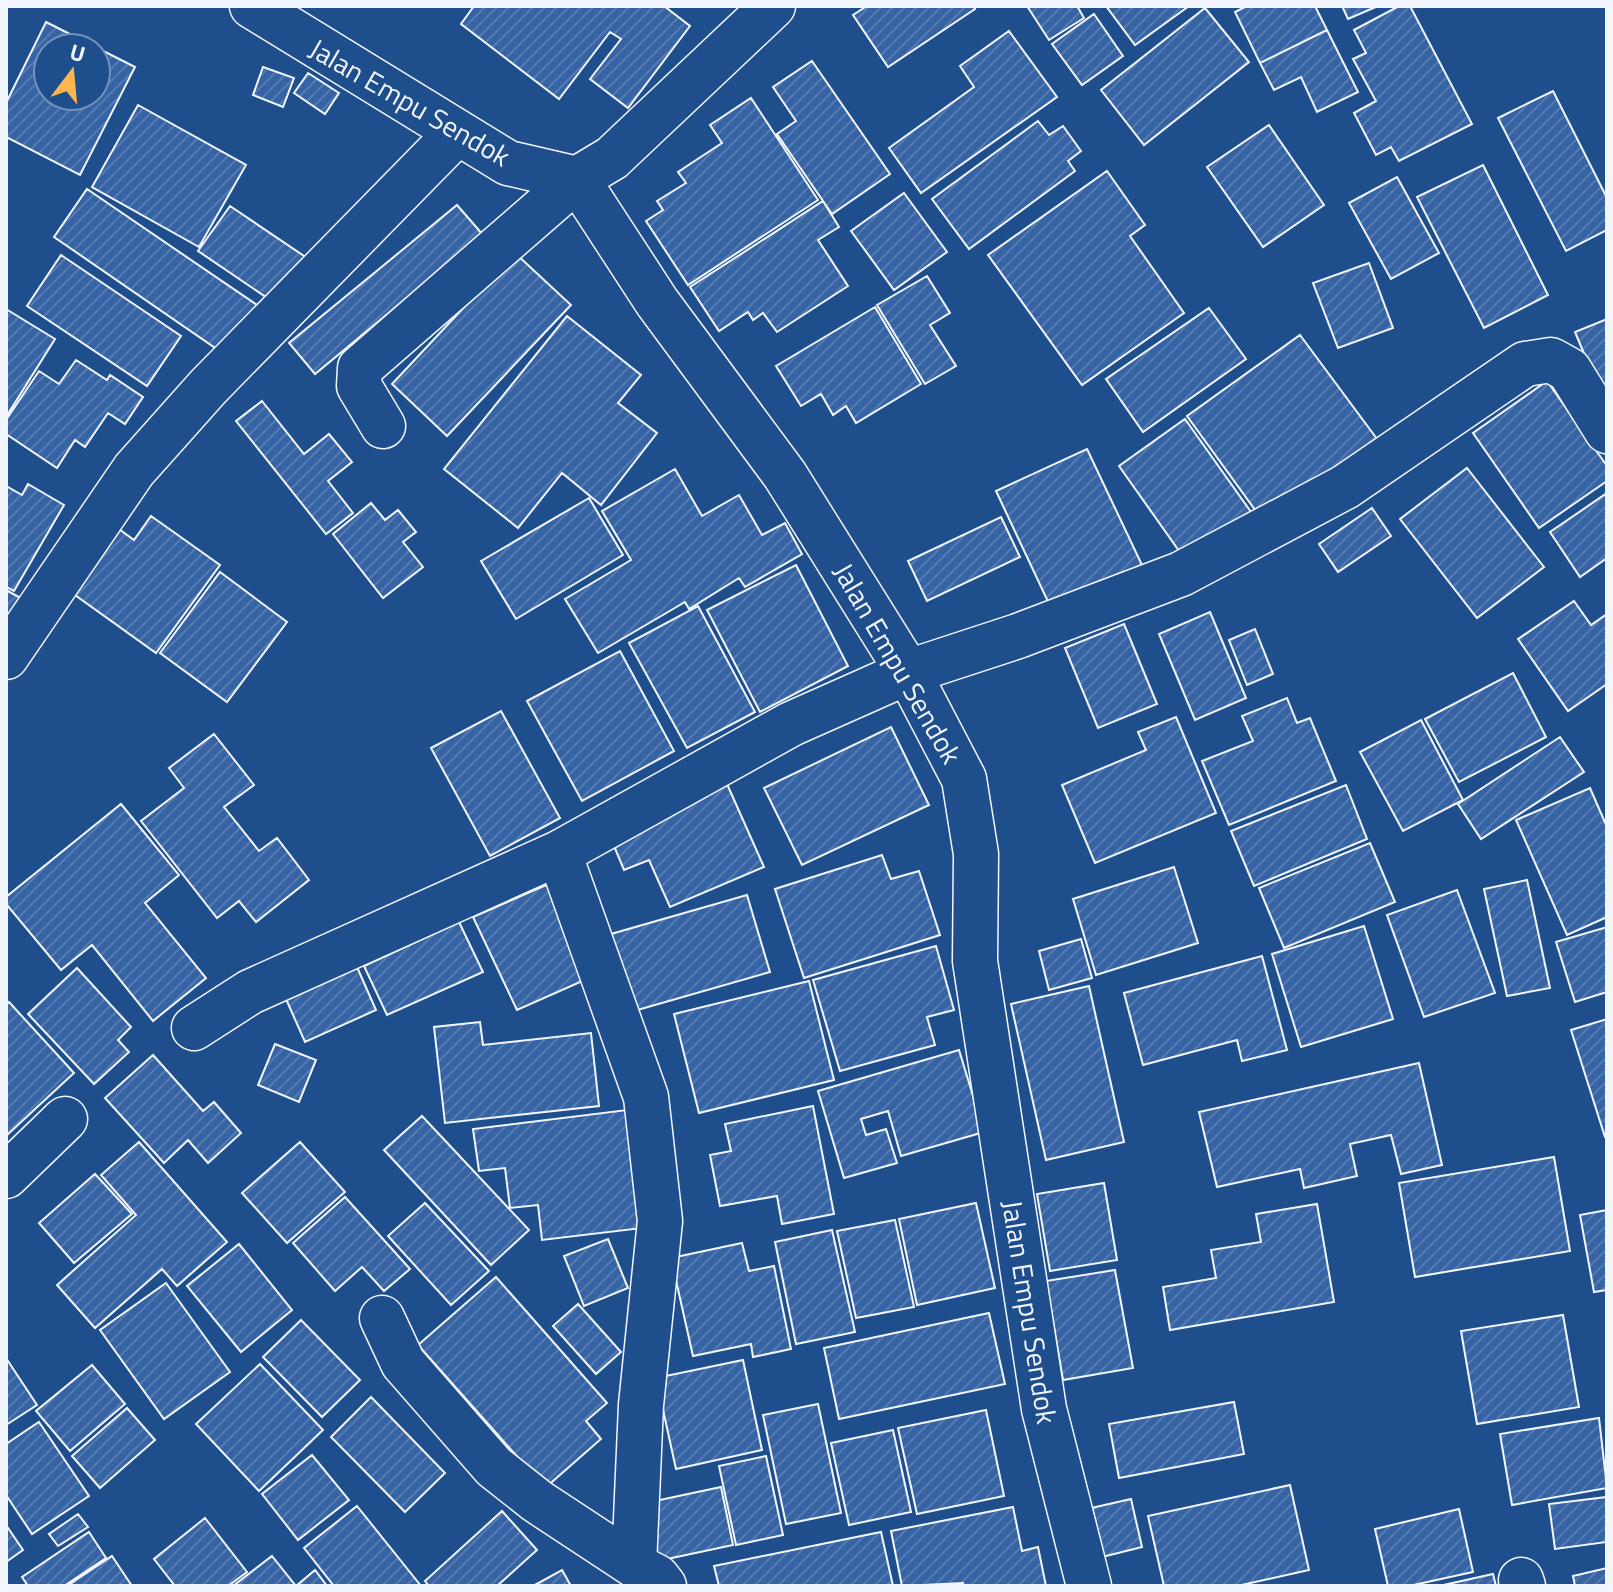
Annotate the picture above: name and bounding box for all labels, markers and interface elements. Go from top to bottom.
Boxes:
street label: Jalan Empu Sendok [301,27,519,177]
north arrow [32,32,112,112]
text: U [66,34,89,71]
street label: Jalan Empu Sendok [823,554,973,772]
street label: Jalan Empu Sendok [991,1197,1069,1427]

